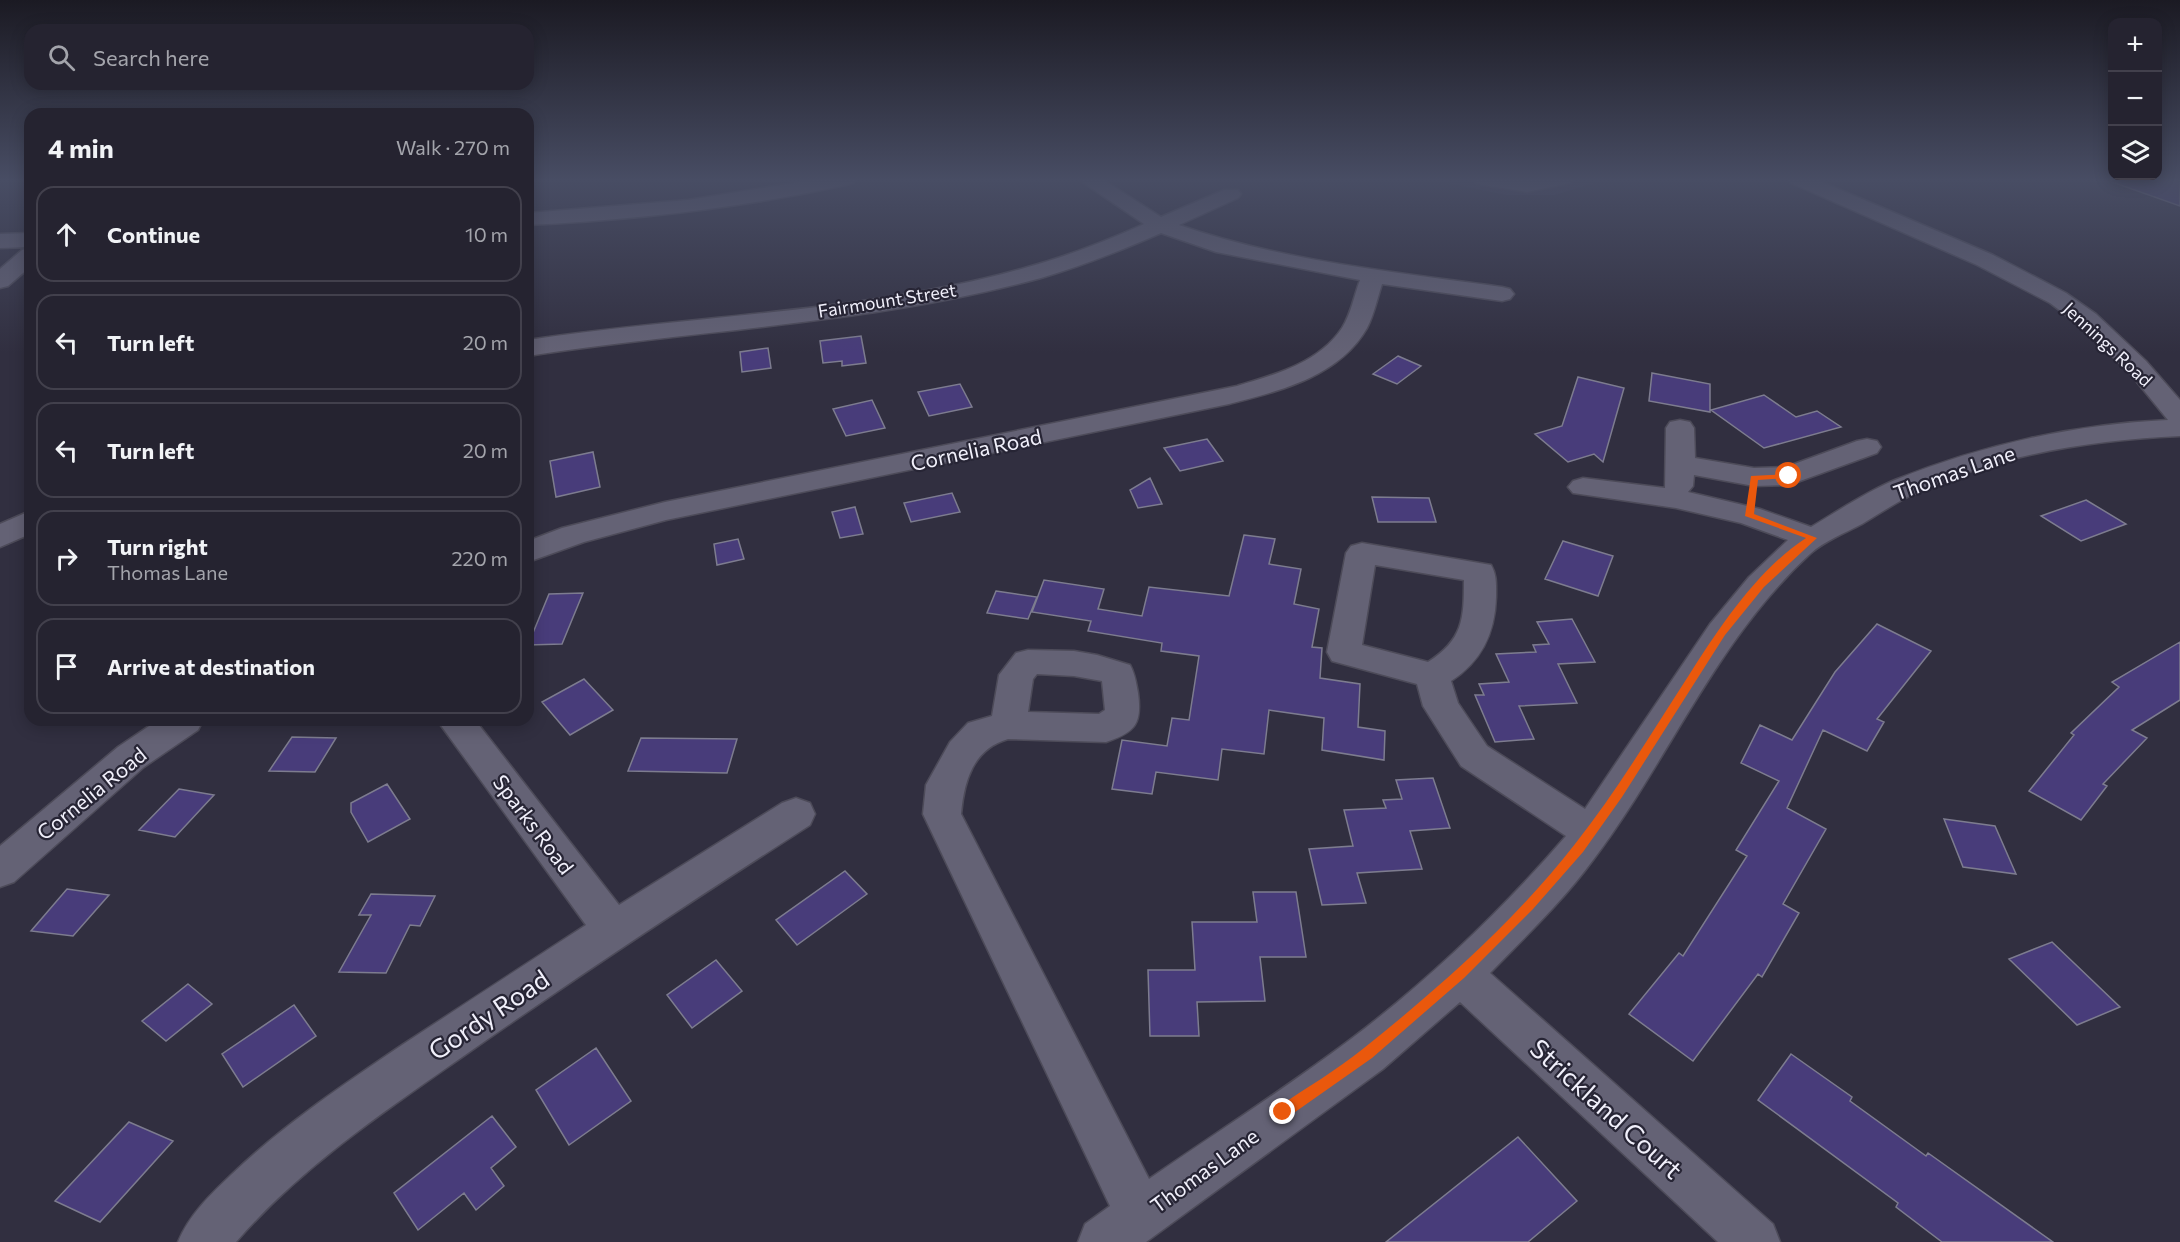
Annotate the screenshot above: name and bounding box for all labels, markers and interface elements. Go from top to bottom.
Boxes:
map controls [2108,18,2162,180]
button: + [2108,18,2162,72]
search box [24,24,534,90]
icon: search [45,41,78,74]
text: Search here [93,44,209,71]
button: − [2108,72,2162,126]
button: layers [2108,126,2162,180]
text: 4 min [48,132,114,163]
text: Walk · 270 m [396,135,510,159]
icon: ahead [50,218,83,251]
text: Continue [107,221,200,248]
text: 10 m [465,222,508,246]
street label: Fairmount Street [816,278,958,322]
street label: Jennings Road [2059,297,2157,391]
icon: left [50,326,83,359]
text: Turn left [107,329,194,356]
text: 20 m [463,330,508,354]
street label: Cornelia Road [908,423,1044,475]
icon: left [50,434,83,467]
text: Turn left [107,437,194,464]
text: 20 m [463,438,508,462]
street label: Thomas Lane [1890,439,2018,505]
route start [1775,462,1801,488]
text: Turn right [107,533,208,560]
icon: right [50,542,83,575]
text: 220 m [452,546,508,570]
text: Thomas Lane [107,560,228,584]
icon: arrive [50,650,83,683]
text: Arrive at destination [107,653,315,680]
street label: Cornelia Road [31,741,151,845]
street label: Sparks Road [488,769,580,879]
street label: Gordy Road [422,962,554,1066]
street label: Strickland Court [1525,1032,1689,1184]
route end [1269,1098,1295,1124]
street label: Thomas Lane [1145,1123,1263,1217]

